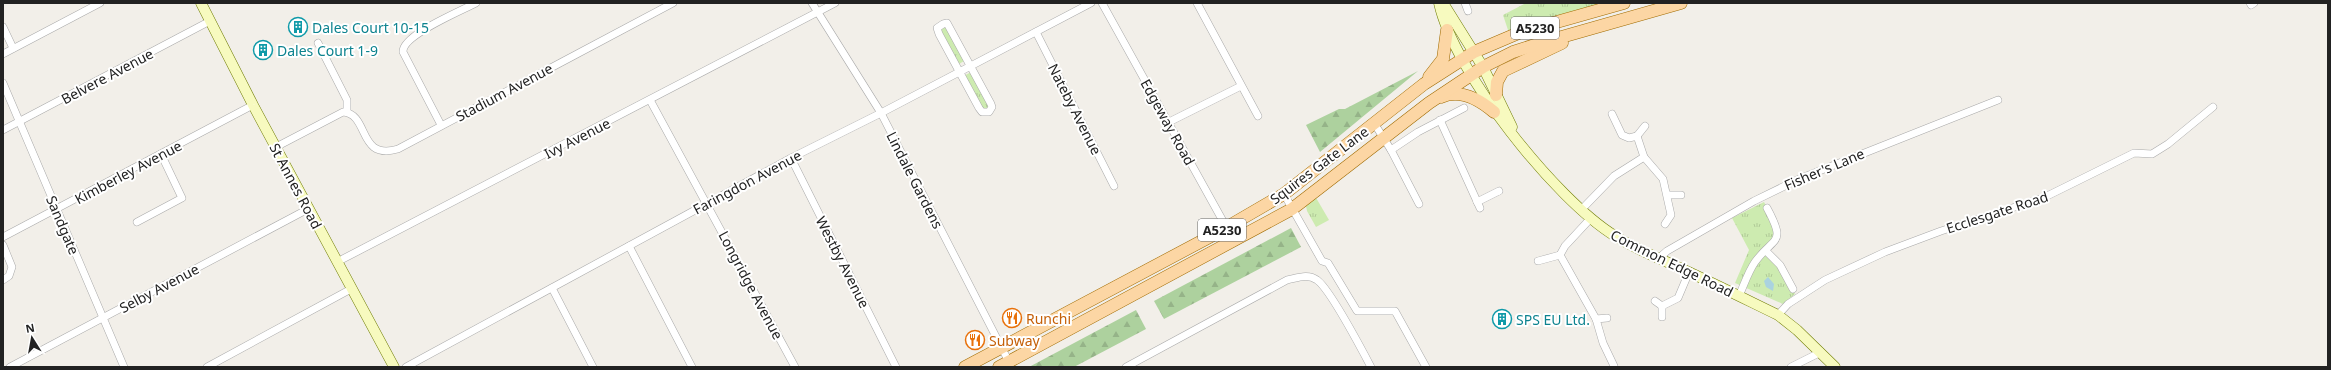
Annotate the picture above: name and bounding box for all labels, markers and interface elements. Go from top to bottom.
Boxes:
building icon: Dales Court 10-15 [287,16,309,38]
road number: A5230 [1511,17,1559,39]
place label: Dales Court 10-15 [312,18,429,37]
building icon: Dales Court 1-9 [252,39,274,61]
place label: Dales Court 1-9 [277,41,378,60]
street label: Belvere Avenue [58,44,156,108]
street label: Stadium Avenue [452,58,556,126]
street label: Nateby Avenue [1044,60,1106,158]
street label: Edgeway Road [1136,75,1200,169]
street label: Ivy Avenue [541,113,613,163]
street label: Squires Gate Lane [1266,122,1372,208]
street label: Lindale Gardens [882,128,948,232]
street label: Kimberley Avenue [71,136,185,208]
street label: St Annes Road [265,140,327,232]
street label: Fisher's Lane [1781,144,1867,194]
street label: Faringdon Avenue [689,145,805,219]
street label: Ecclesgate Road [1944,187,2050,237]
street label: Sandgate [42,193,84,257]
street label: Westby Avenue [812,213,874,311]
road number: A5230 [1198,219,1246,241]
street label: Common Edge Road [1607,225,1737,301]
street label: Longridge Avenue [714,227,788,343]
street label: Selby Avenue [116,259,202,317]
restaurant icon: Runchi [1001,307,1023,329]
building icon: SPS EU Ltd. [1491,308,1513,330]
place label: Runchi [1026,309,1071,328]
place label: SPS EU Ltd. [1516,310,1590,329]
north arrow [12,318,52,358]
text: N [24,319,36,336]
restaurant icon: Subway [964,329,986,351]
place label: Subway [989,331,1041,350]

